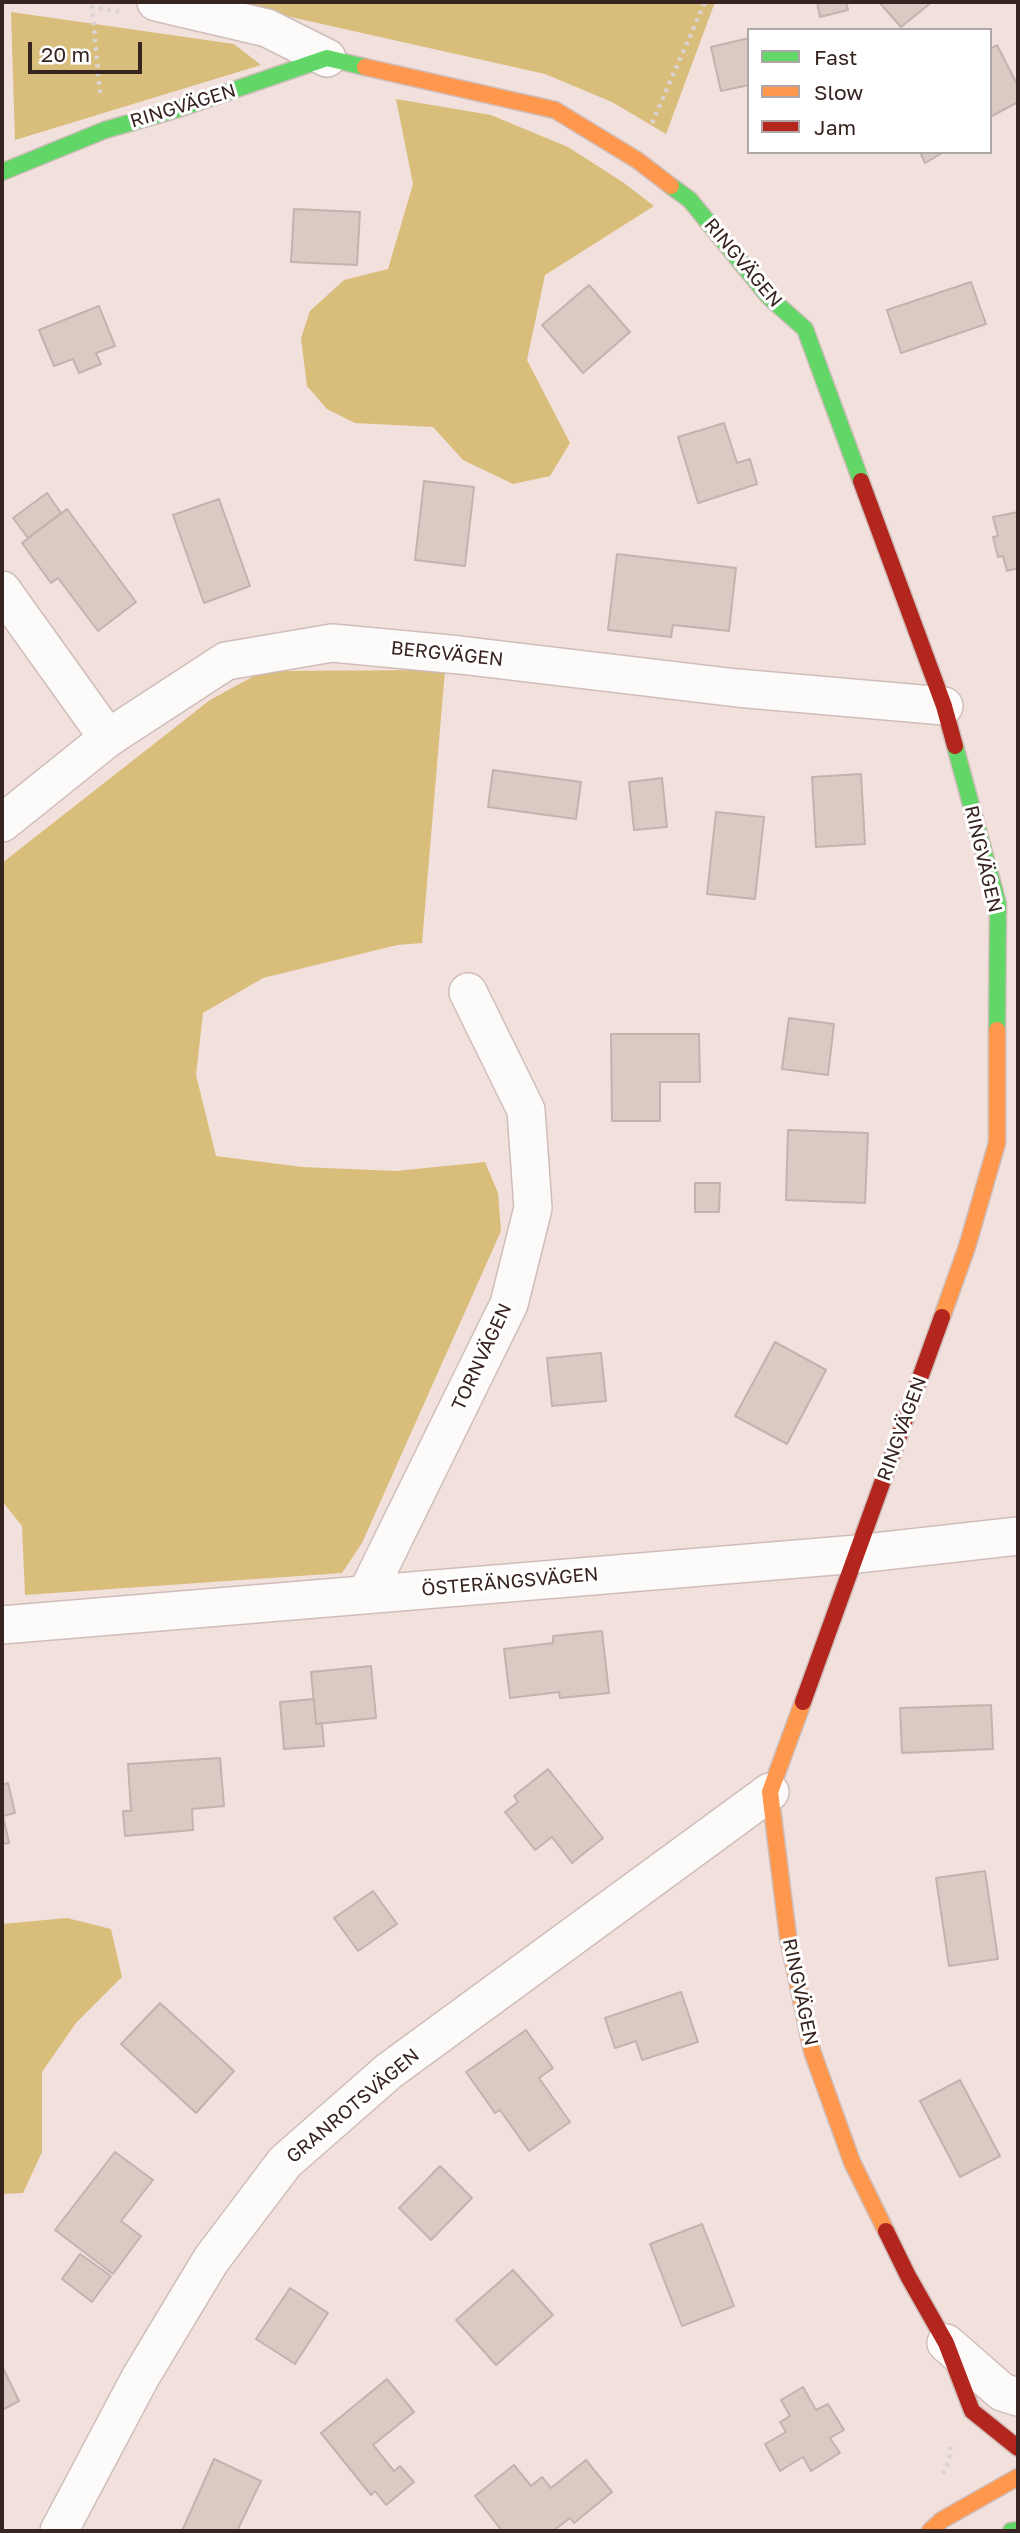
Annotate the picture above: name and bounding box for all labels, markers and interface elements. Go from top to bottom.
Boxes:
scale bar [32,28,145,72]
legend [747,28,992,154]
text: 20 m [41,41,90,67]
text: Fast [814,44,857,70]
street label: RINGVÄGEN [127,79,239,133]
text: Slow [814,79,863,105]
text: Jam [814,114,856,140]
street label: RINGVÄGEN [699,214,787,312]
street label: BERGVÄGEN [390,637,504,671]
street label: RINGVÄGEN [960,803,1006,915]
street label: TORNVÄGEN [447,1300,517,1414]
street label: RINGVÄGEN [873,1374,931,1484]
street label: ÖSTERÄNGSVÄGEN [421,1563,599,1601]
street label: RINGVÄGEN [778,1936,822,2048]
street label: GRANROTSVÄGEN [282,2044,424,2168]

